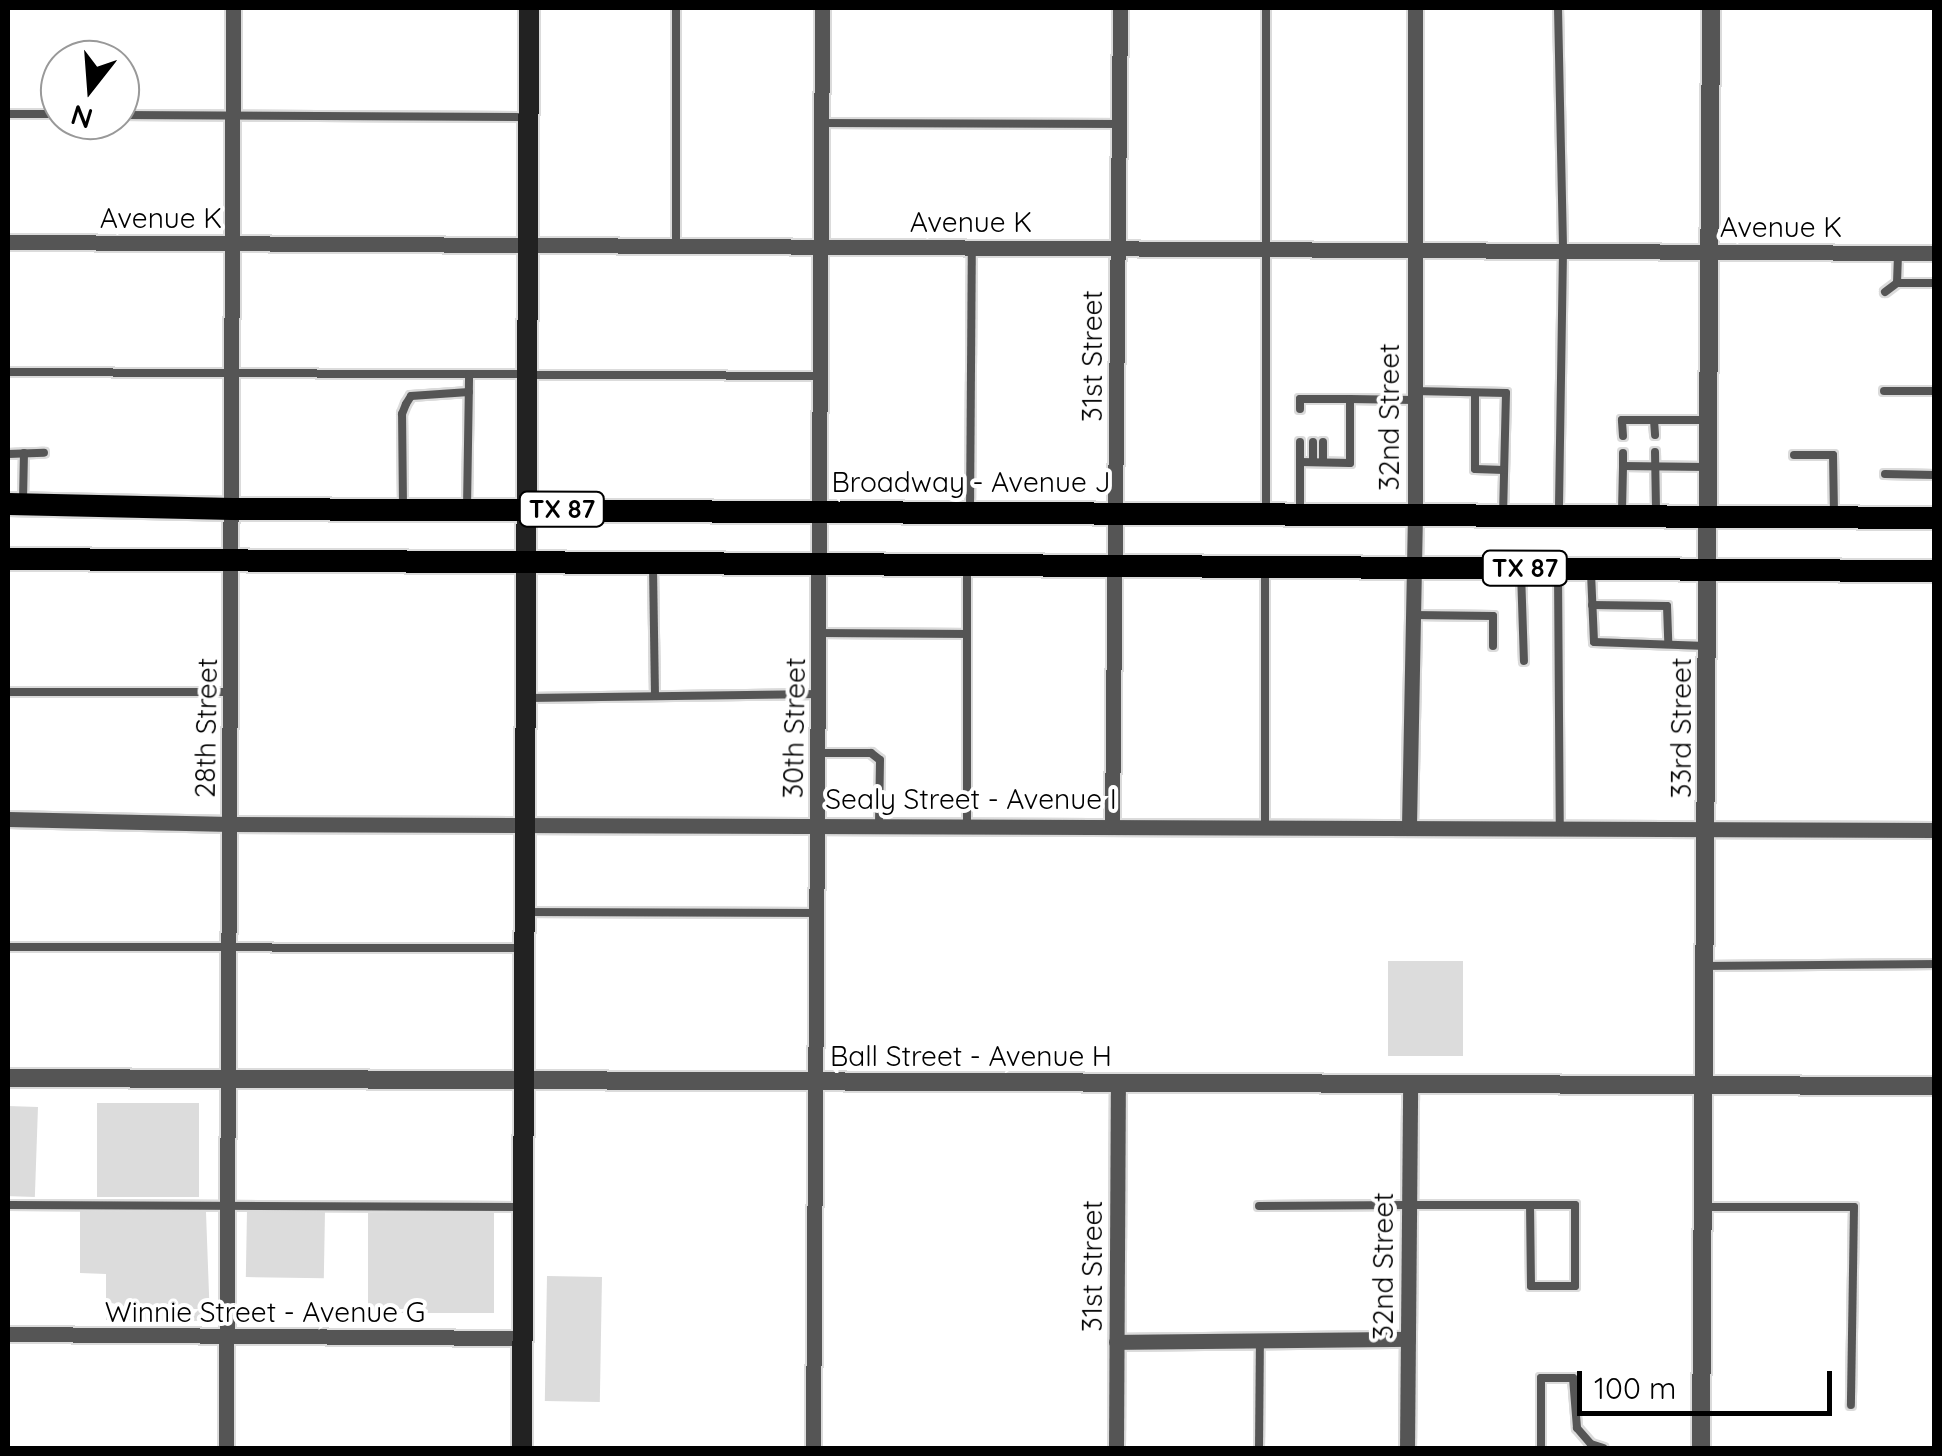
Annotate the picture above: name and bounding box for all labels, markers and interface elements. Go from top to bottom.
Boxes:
north arrow [40,40,140,140]
text: N [67,98,97,137]
street label: Avenue K [100,201,222,235]
street label: Avenue K [910,205,1032,239]
street label: Avenue K [1720,210,1842,244]
street label: 31st Street [1075,290,1109,422]
street label: 32nd Street [1372,343,1406,491]
street label: Broadway - Avenue J [832,465,1110,499]
road number: TX 87 [517,489,607,529]
road number: TX 87 [1480,548,1570,588]
street label: 30th Street [776,657,812,799]
street label: 28th Street [188,658,224,798]
street label: 33rd Street [1664,658,1698,798]
street label: Sealy Street - Avenue I [825,782,1117,816]
street label: Ball Street - Avenue H [830,1039,1112,1073]
street label: 32nd Street [1366,1192,1400,1340]
street label: 31st Street [1075,1200,1109,1332]
street label: Winnie Street - Avenue G [105,1295,425,1329]
scale bar [1582,1351,1837,1413]
text: 100 m [1594,1369,1676,1407]

